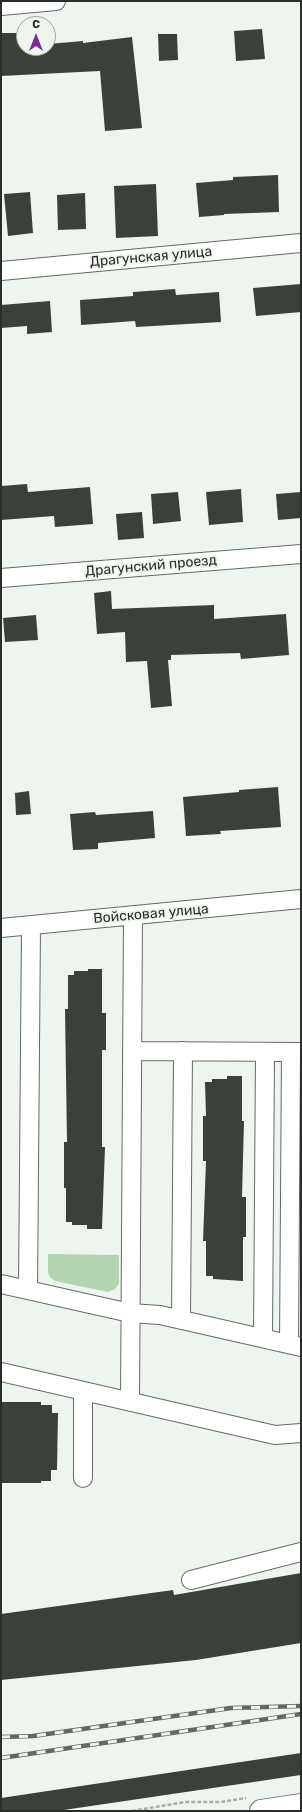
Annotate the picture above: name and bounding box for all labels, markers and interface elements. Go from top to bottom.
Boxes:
north arrow [16,16,56,56]
text: С [32,18,40,31]
street label: Драгунская улица [89,243,213,271]
street label: Драгунский проезд [85,552,217,580]
street label: Войсковая улица [93,901,209,927]

